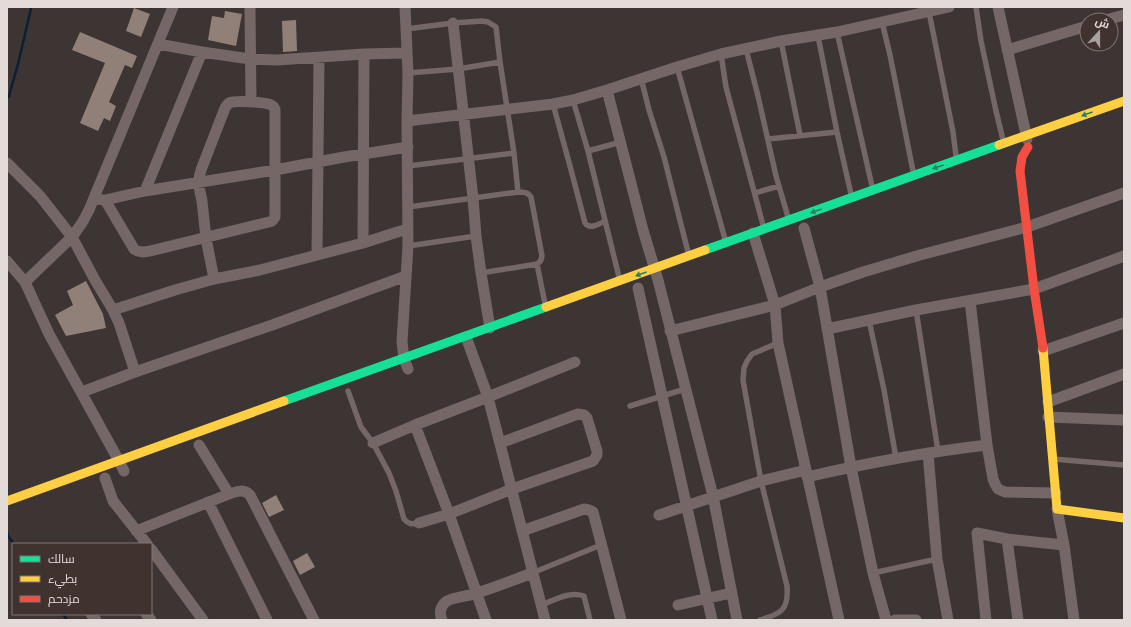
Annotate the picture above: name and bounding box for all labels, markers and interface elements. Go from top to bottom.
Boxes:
north arrow [1079,12,1119,52]
text: ش [1093,15,1111,32]
one-way arrow [1081,112,1093,118]
one-way arrow [932,164,944,170]
one-way arrow [809,208,821,214]
one-way arrow [634,271,646,277]
legend [12,543,152,615]
text: سالك [48,552,75,566]
text: بطيء [48,572,77,589]
text: مزدحم [48,592,80,607]

